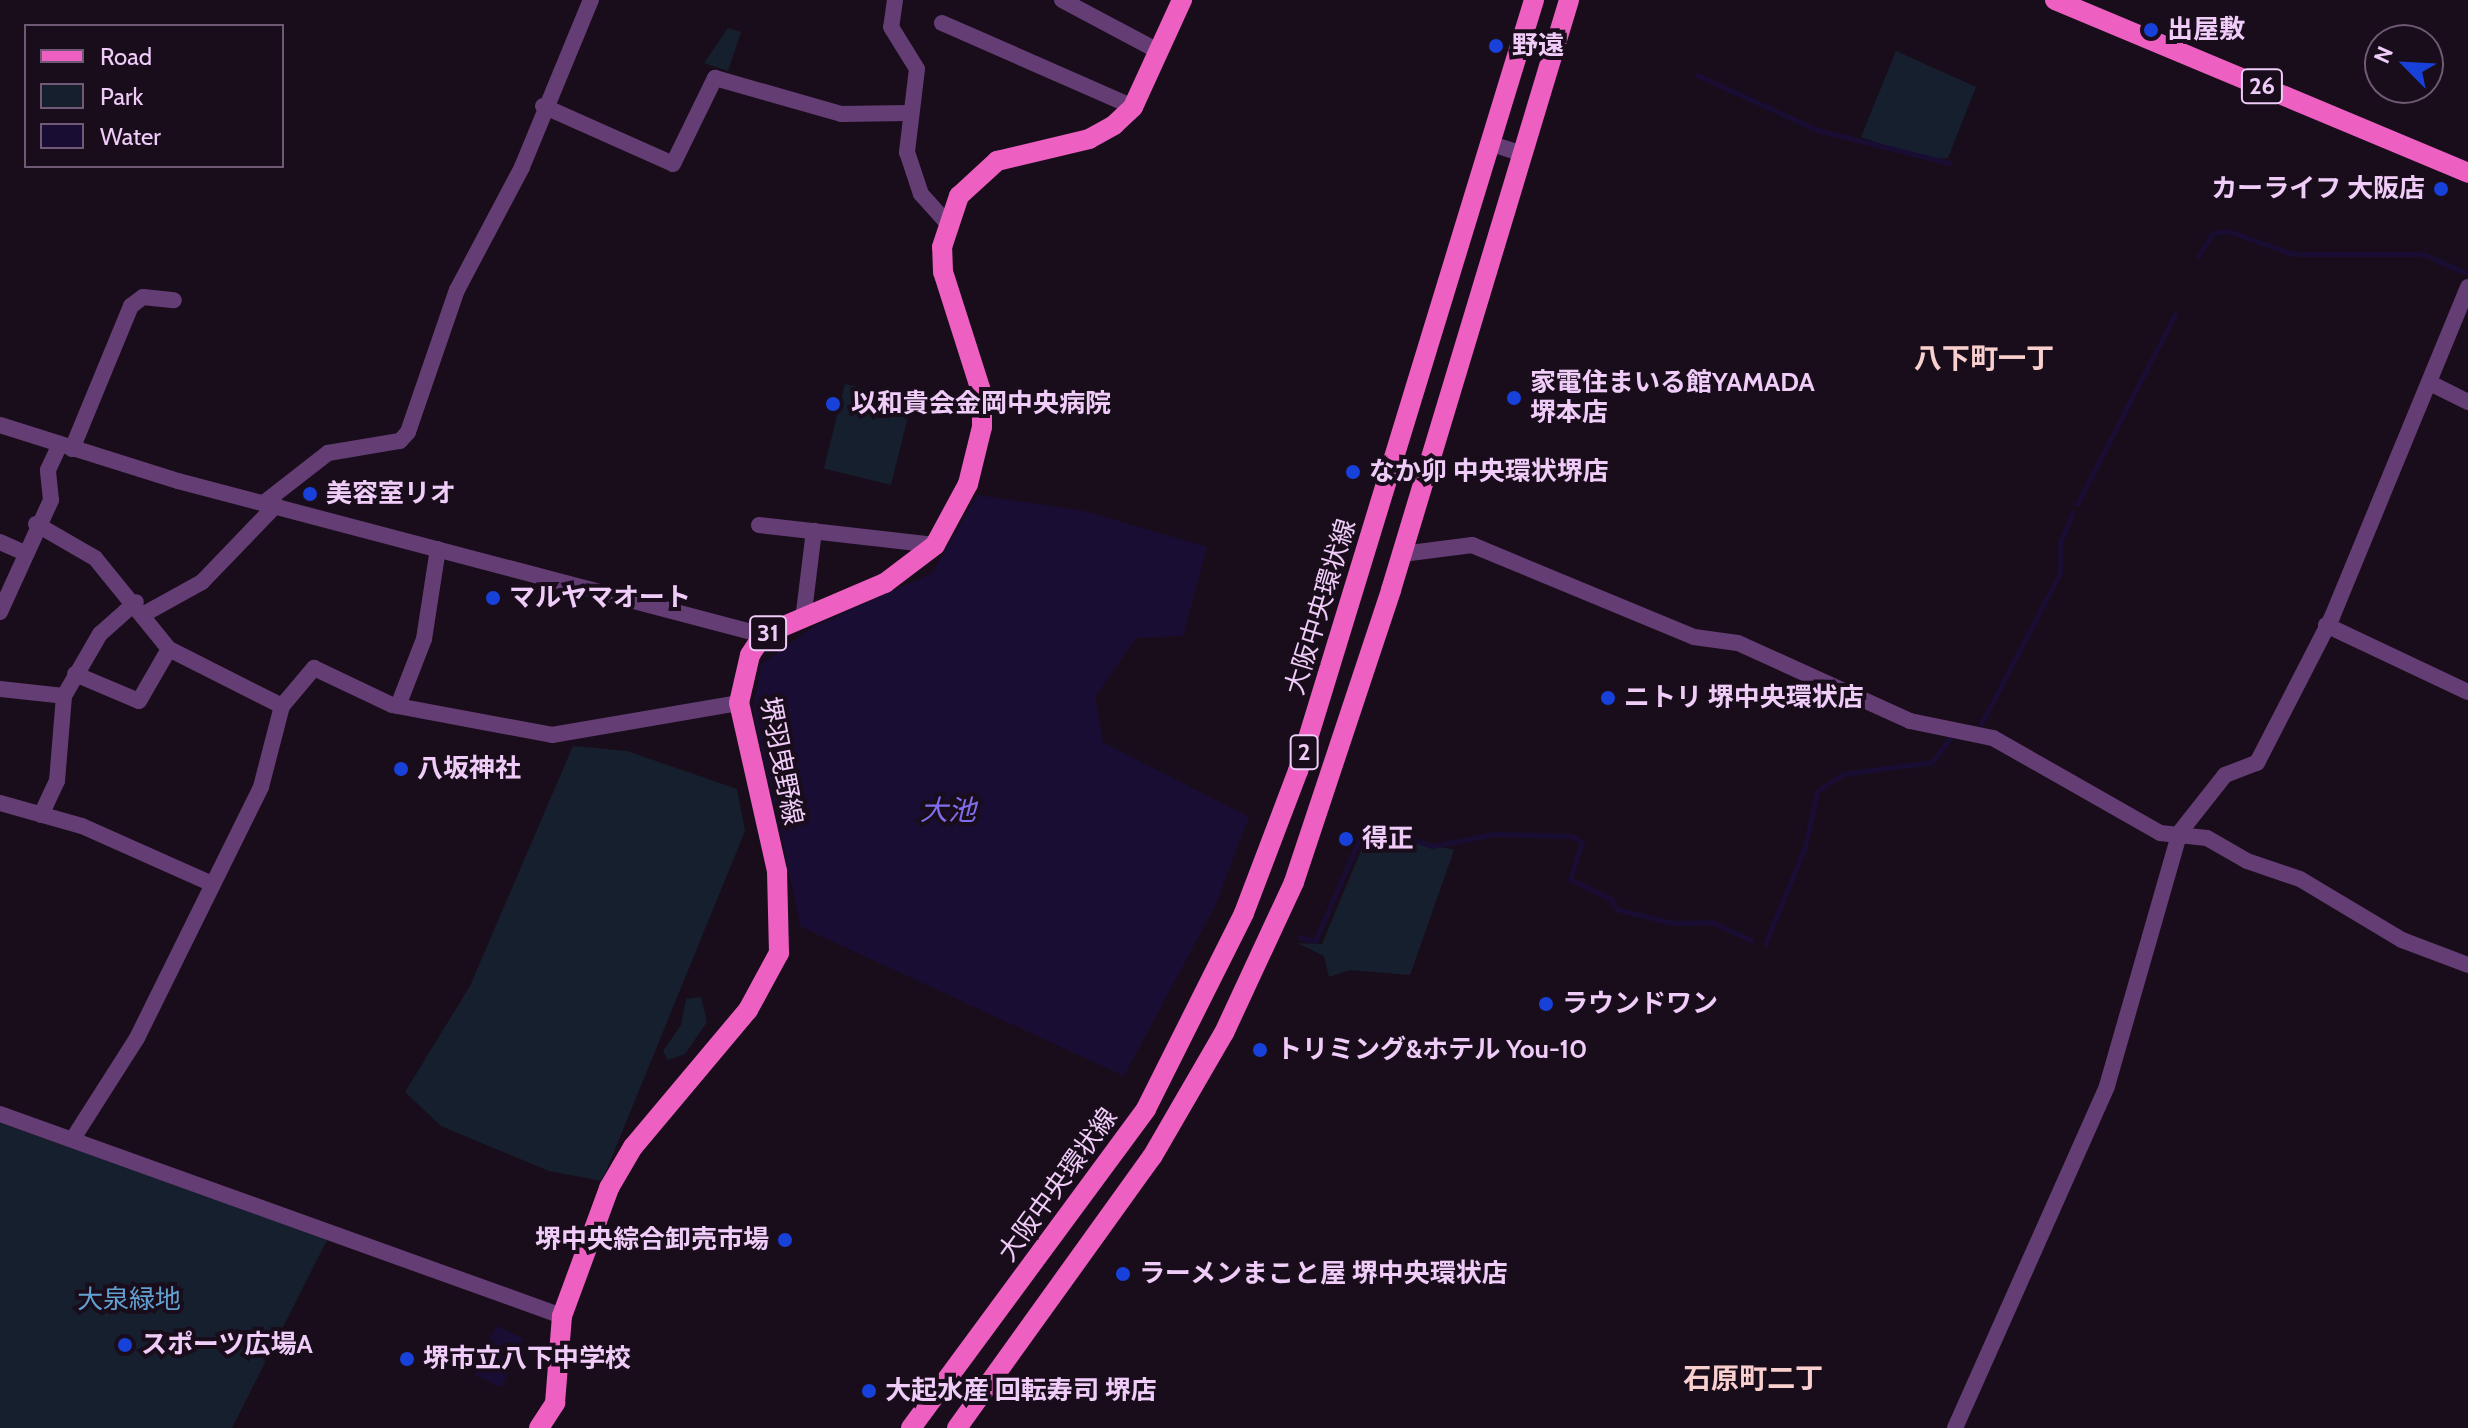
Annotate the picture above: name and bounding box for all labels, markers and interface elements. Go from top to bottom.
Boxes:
place label: 出屋敷 [2167,14,2245,46]
marker: 出屋敷 [2142,21,2160,39]
legend [24,24,284,168]
north arrow [2364,24,2444,104]
place label: 野遠 [1512,30,1564,62]
marker: 野遠 [1487,37,1505,55]
text: Road [100,42,152,71]
text: N [2368,42,2399,67]
road number: 26 [2240,66,2284,106]
text: Park [100,82,143,111]
text: Water [100,122,161,151]
place label: カーライフ 大阪店 [2211,173,2425,205]
marker: カーライフ 大阪店 [2432,180,2450,198]
district label: 八下町一丁 [1914,341,2054,375]
place label: 家電住まいる館YAMADA 堺本店 [1530,367,1815,428]
place label: 以和貴会金岡中央病院 [851,388,1111,420]
marker: 家電住まいる館YAMADA 堺本店 [1505,389,1523,407]
marker: 以和貴会金岡中央病院 [822,393,844,415]
place label: なか卯 中央環状堺店 [1369,456,1609,488]
marker: なか卯 中央環状堺店 [1344,463,1362,481]
place label: 美容室リオ [326,478,456,510]
marker: 美容室リオ [301,485,319,503]
street label: 大阪中央環状線 [1279,515,1363,699]
place label: マルヤマオート [509,582,691,614]
marker: マルヤマオート [484,589,502,607]
road number: 31 [748,613,788,653]
place label: ニトリ 堺中央環状店 [1624,682,1864,714]
marker: ニトリ 堺中央環状店 [1599,689,1617,707]
street label: 堺羽曳野線 [753,694,809,828]
road number: 2 [1288,732,1320,772]
place label: 八坂神社 [417,753,521,785]
marker: 八坂神社 [392,760,410,778]
water label: 大池 [920,793,976,827]
place label: 得正 [1362,823,1414,855]
marker: 得正 [1337,830,1355,848]
place label: ラウンドワン [1562,988,1718,1020]
marker: ラウンドワン [1537,995,1555,1013]
place label: トリミング&ホテル You-10 [1276,1034,1587,1066]
marker: トリミング&ホテル You-10 [1251,1041,1269,1059]
street label: 大阪中央環状線 [992,1102,1124,1268]
place label: 堺中央綜合卸売市場 [535,1224,769,1256]
marker: 堺中央綜合卸売市場 [776,1231,794,1249]
place label: ラーメンまこと屋 堺中央環状店 [1139,1258,1509,1290]
marker: ラーメンまこと屋 堺中央環状店 [1114,1265,1132,1283]
park label: 大泉緑地 [77,1284,181,1316]
place label: スポーツ広場A [141,1329,313,1361]
marker: スポーツ広場A [116,1336,134,1354]
place label: 堺市立八下中学校 [423,1343,631,1375]
marker: 堺市立八下中学校 [398,1350,416,1368]
district label: 石原町二丁 [1683,1361,1823,1395]
place label: 大起水産 回転寿司 堺店 [885,1375,1157,1407]
marker: 大起水産 回転寿司 堺店 [860,1382,878,1400]

